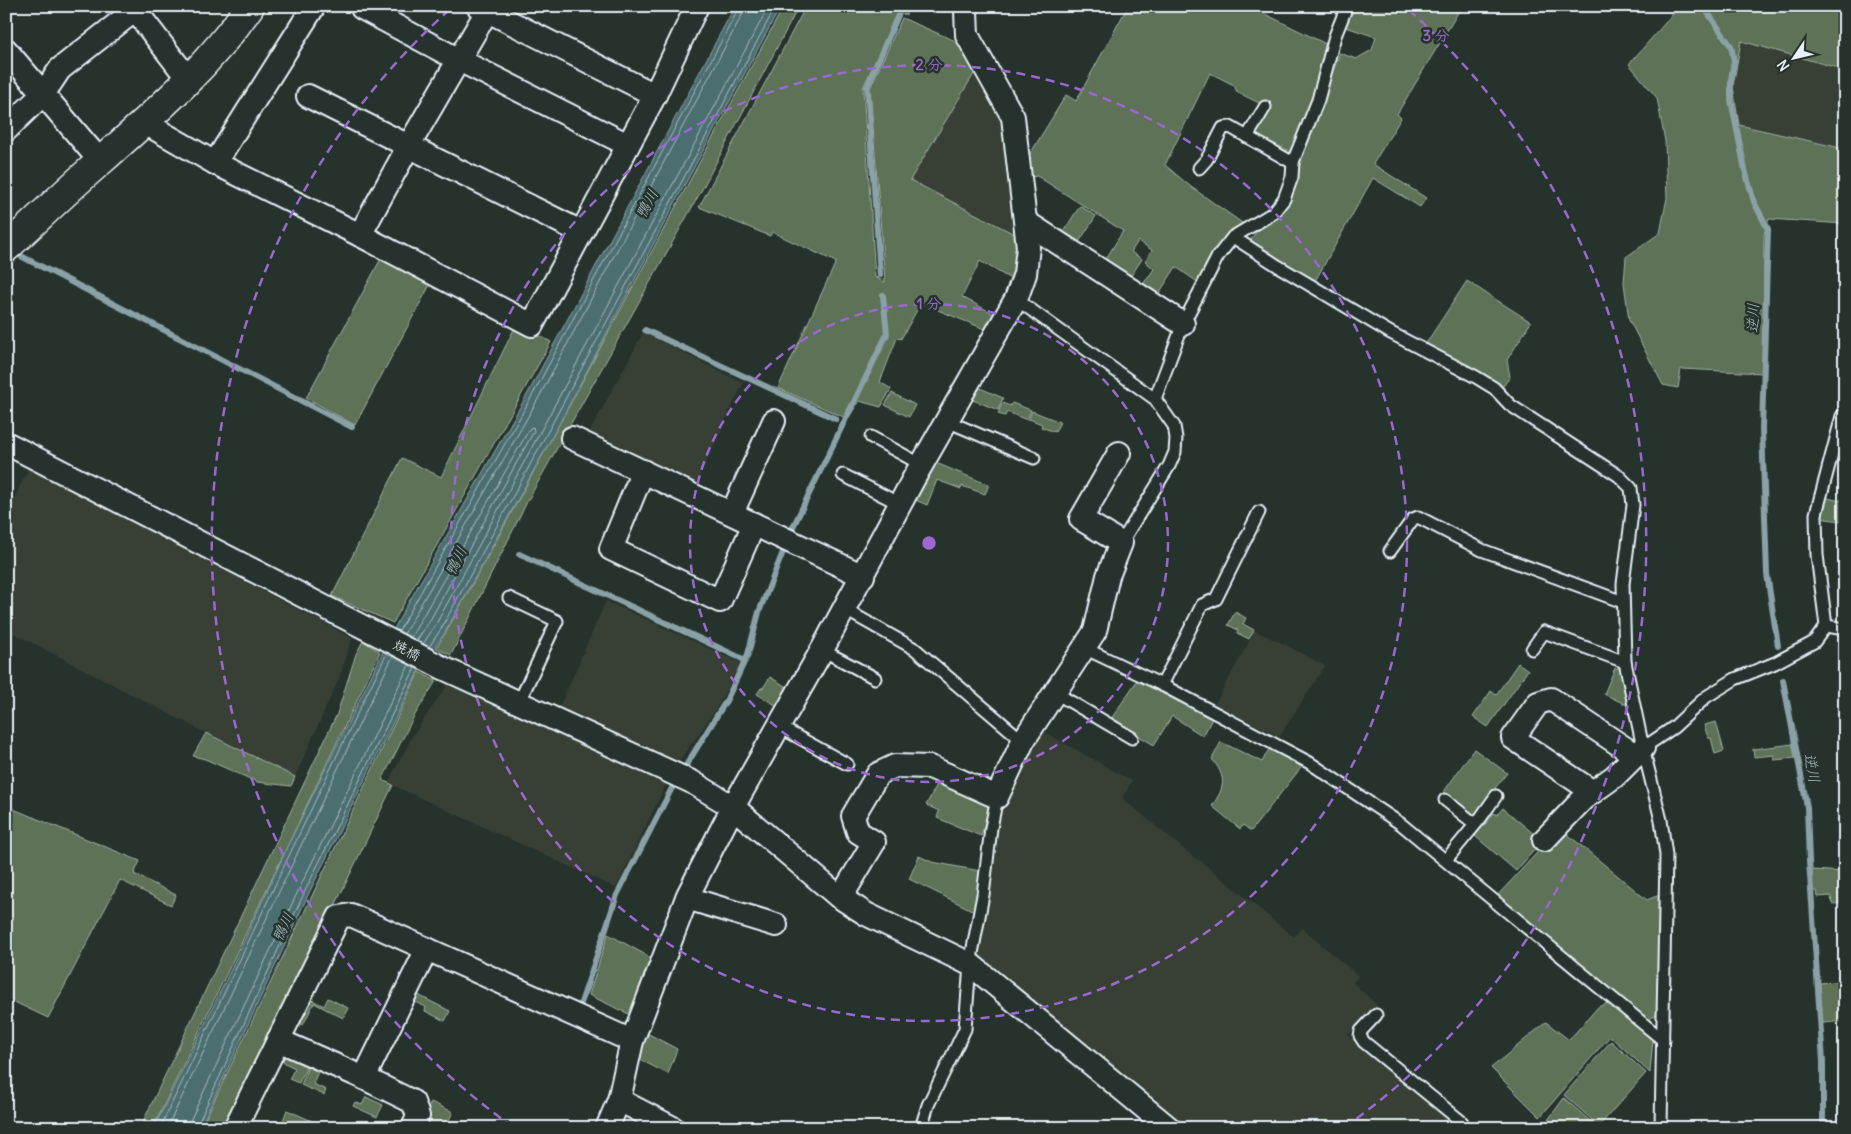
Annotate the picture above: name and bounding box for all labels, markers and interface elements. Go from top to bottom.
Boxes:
text: 3 分 [1422,26,1450,45]
north arrow [1768,32,1818,82]
text: 2 分 [916,55,942,74]
text: N [1773,56,1794,75]
water label: 鴨川 [631,186,662,221]
text: 1 分 [917,294,941,313]
water label: 逆川 [1742,303,1763,333]
centre of rings [920,534,938,552]
water label: 鴨川 [440,543,471,578]
street label: 焼橋 [390,635,424,665]
water label: 逆川 [1800,751,1825,784]
water label: 鴨川 [267,909,298,944]

